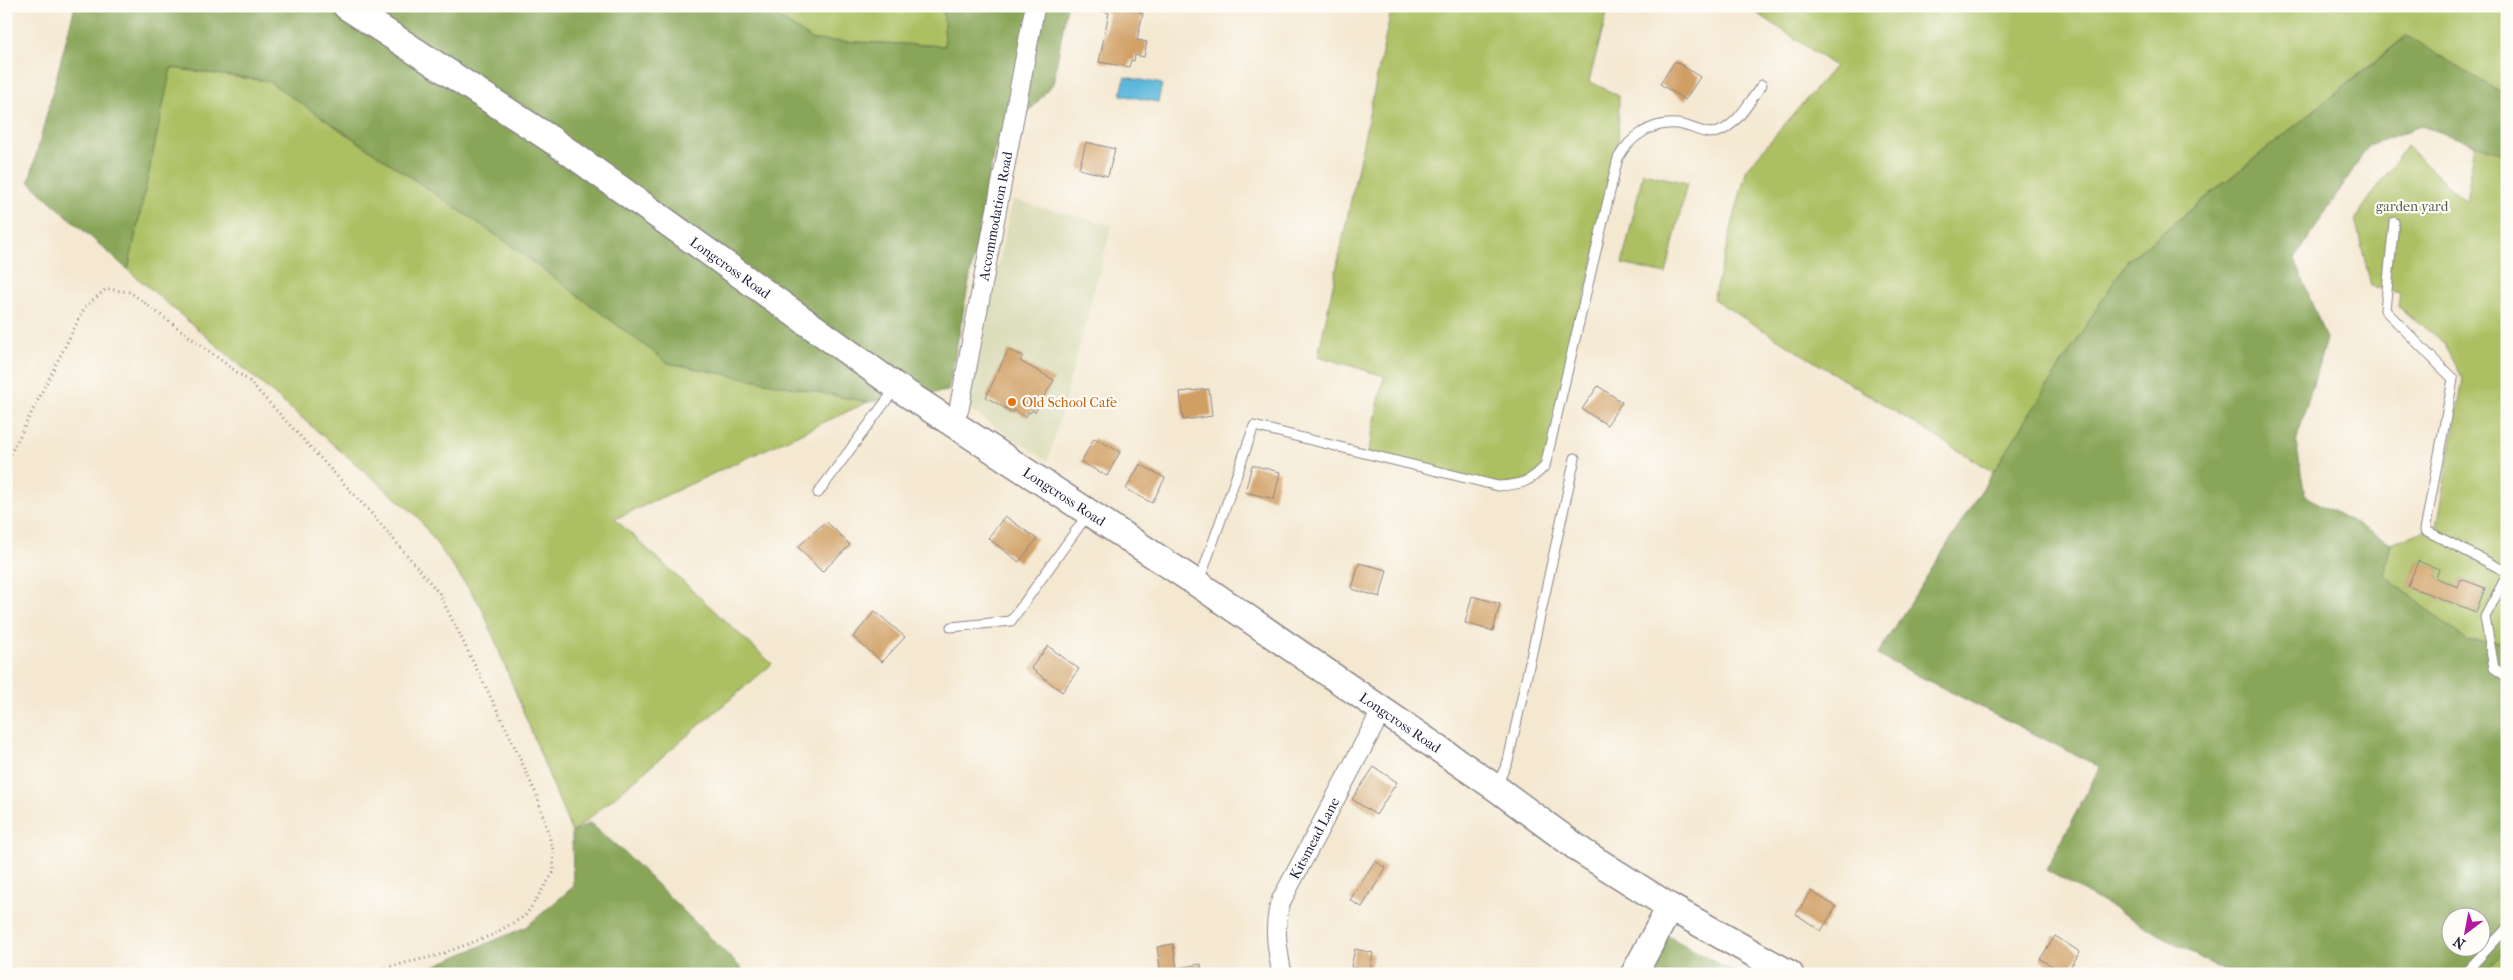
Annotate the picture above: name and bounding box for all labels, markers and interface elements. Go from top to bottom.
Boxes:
street label: Accommodation Road [975,150,1016,283]
park label: garden yard [2376,198,2449,215]
street label: Longcross Road [687,233,774,302]
place label: Old School Cafe [1022,394,1117,411]
marker: Old School Cafe [1006,396,1018,408]
street label: Longcross Road [1020,463,1109,530]
street label: Longcross Road [1356,689,1445,757]
street label: Kitsmead Lane [1286,794,1343,882]
north arrow [2440,908,2490,958]
text: N [2450,932,2468,953]

